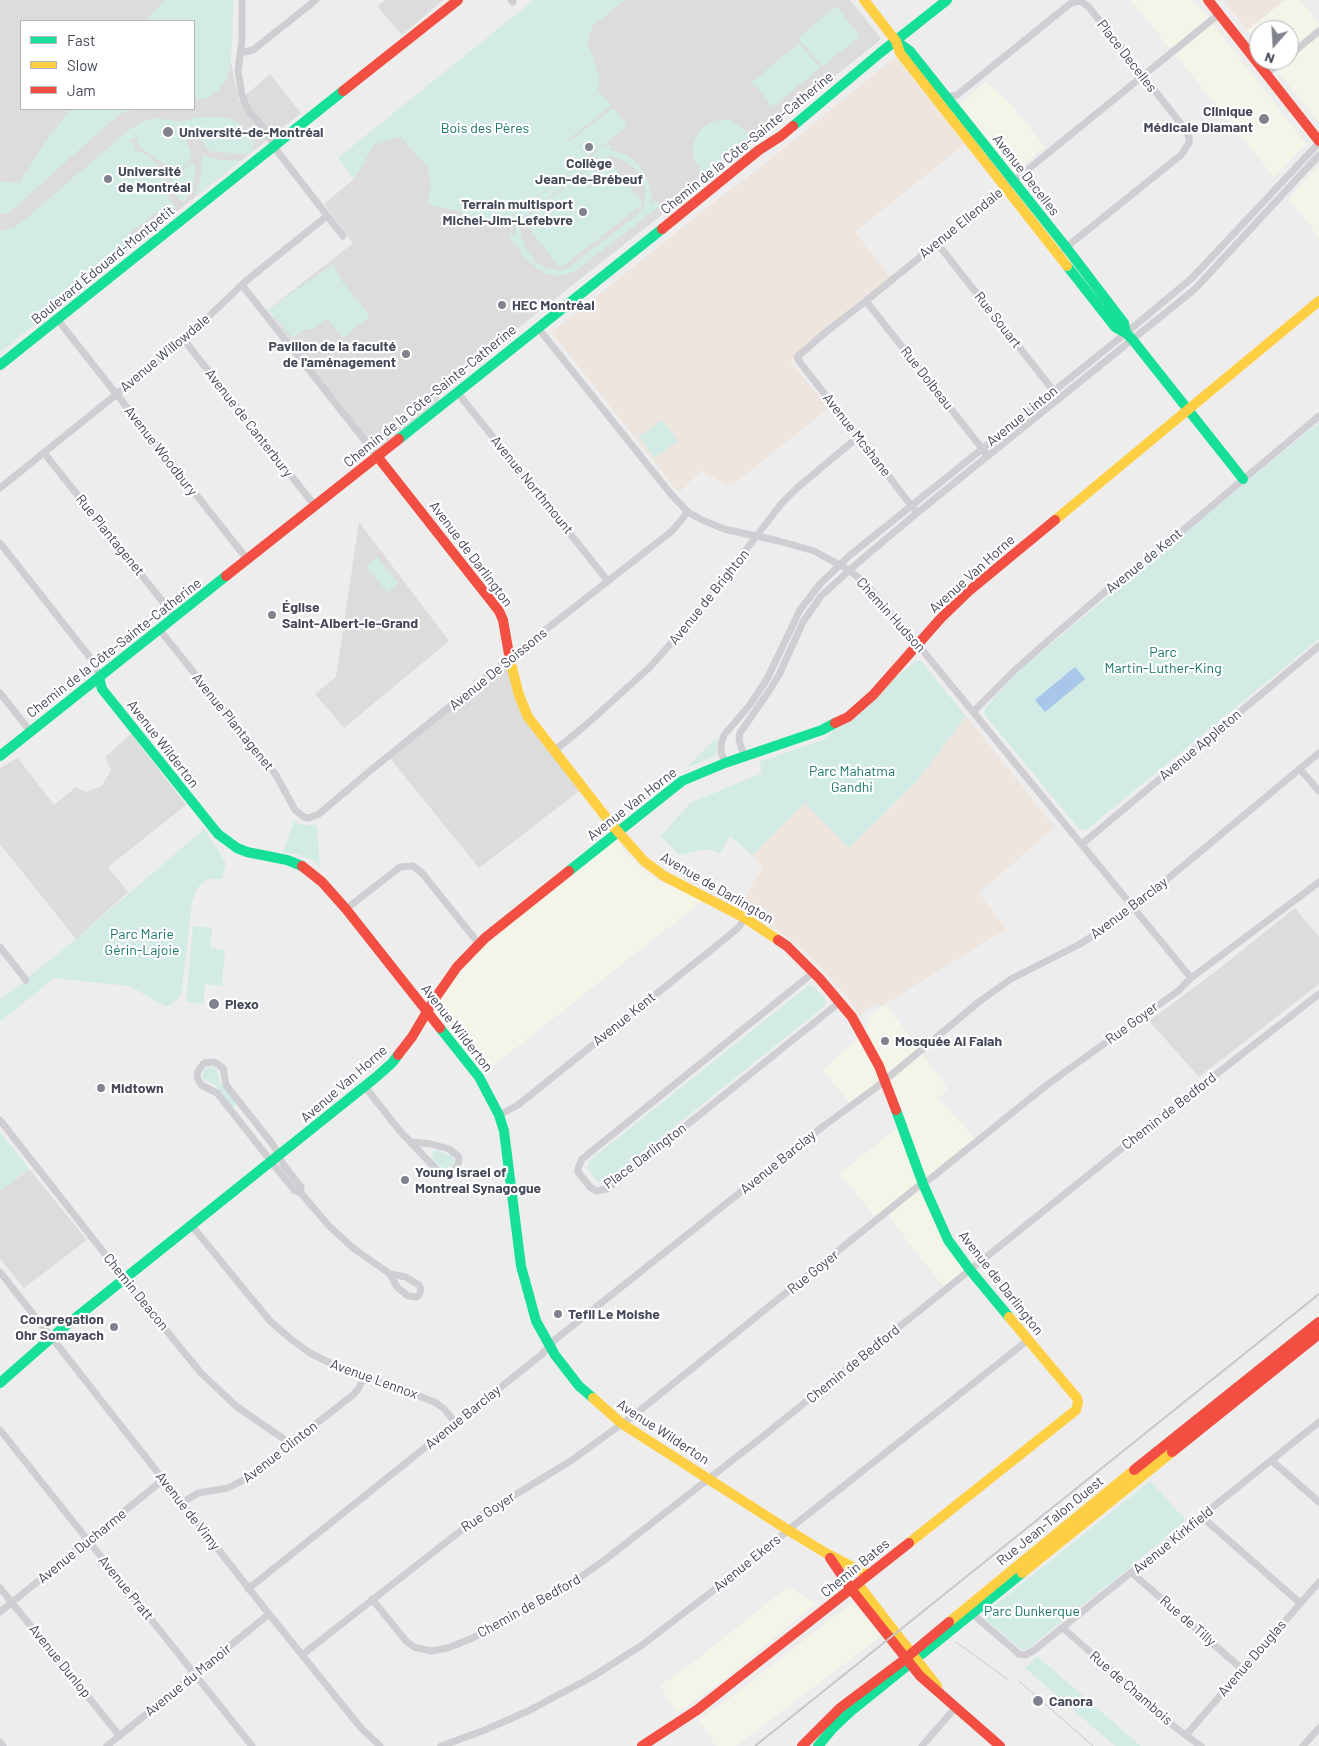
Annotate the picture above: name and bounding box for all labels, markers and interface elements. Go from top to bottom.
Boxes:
street label: Place Decelles [1093,16,1161,96]
legend [20,20,195,110]
north arrow [1249,20,1299,70]
text: Fast [67,31,95,49]
text: N [1262,49,1276,68]
text: Slow [67,56,98,74]
street label: Chemin de la Côte-Sainte-Catherine [657,68,837,218]
text: Jam [67,81,96,99]
place label: Clinique Médicale Diamant [1143,103,1253,136]
marker: Clinique Médicale Diamant [1257,112,1271,126]
park label: Bois des Pères [441,120,529,136]
place label: Université-de-Montréal [179,124,324,140]
marker: Université-de-Montréal [161,125,175,139]
street label: Avenue Decelles [989,131,1063,219]
marker: Collège Jean-de-Brébeuf [583,141,595,153]
place label: Collège Jean-de-Brébeuf [535,155,643,188]
place label: Université de Montréal [118,163,191,196]
marker: Université de Montréal [102,173,114,185]
street label: Avenue Ellendale [916,184,1006,262]
place label: Terrain multisport Michel-Jim-Lefebvre [443,196,573,228]
street label: Boulevard Édouard-Montpetit [28,202,178,328]
marker: Terrain multisport Michel-Jim-Lefebvre [577,206,589,218]
street label: Rue Souart [971,288,1025,352]
place label: HEC Montréal [512,297,595,313]
marker: HEC Montréal [496,299,508,311]
street label: Avenue Willowdale [117,310,213,396]
street label: Chemin de la Côte-Sainte-Catherine [340,321,520,471]
place label: Pavillon de la faculté de l'aménagement [269,338,396,371]
street label: Rue Dolbeau [897,343,957,413]
marker: Pavillon de la faculté de l'aménagement [400,348,412,360]
street label: Avenue de Canterbury [201,365,297,481]
street label: Avenue Linton [983,382,1061,450]
street label: Avenue Mcshane [819,390,895,480]
street label: Avenue Woodbury [121,403,201,499]
street label: Avenue Northmount [487,432,577,538]
street label: Rue Plantagenet [72,491,148,579]
street label: Avenue de Darlington [426,498,516,610]
street label: Avenue de Kent [1102,525,1186,597]
street label: Avenue Van Horne [926,531,1018,617]
street label: Avenue de Brighton [665,546,753,648]
street label: Chemin Hudson [853,574,929,656]
street label: Chemin de la Côte-Sainte-Catherine [23,575,205,721]
place label: Église Saint-Albert-le-Grand [282,599,418,632]
marker: Église Saint-Albert-le-Grand [266,609,278,621]
street label: Avenue De Soissons [446,624,550,714]
park label: Parc Martin-Luther-King [1104,644,1222,676]
street label: Avenue Plantagenet [189,670,277,774]
street label: Avenue Wilderton [123,697,203,791]
street label: Avenue Appleton [1156,706,1244,784]
park label: Parc Mahatma Gandhi [809,763,895,796]
street label: Avenue Van Horne [584,764,680,844]
street label: Avenue de Darlington [657,849,777,927]
street label: Avenue Barclay [1087,874,1171,942]
park label: Parc Marie Gérin-Lajoie [105,926,179,959]
street label: Avenue Wilderton [417,981,497,1075]
street label: Avenue Kent [589,989,659,1049]
place label: Plexo [225,996,259,1012]
marker: Plexo [207,997,221,1011]
street label: Rue Goyer [1102,998,1162,1048]
place label: Mosquée Al Falah [895,1033,1002,1049]
marker: Mosquée Al Falah [879,1035,891,1047]
street label: Avenue Van Horne [297,1042,391,1126]
street label: Chemin de Bedford [1118,1069,1220,1153]
place label: Midtown [111,1080,164,1096]
marker: Midtown [95,1082,107,1094]
street label: Place Darlington [600,1120,690,1192]
street label: Avenue Barclay [737,1126,819,1198]
place label: Young Israel of Montreal Synagogue [415,1164,541,1196]
marker: Young Israel of Montreal Synagogue [399,1174,411,1186]
street label: Avenue de Darlington [955,1227,1047,1339]
street label: Rue Goyer [784,1246,842,1298]
street label: Chemin Deacon [100,1250,172,1334]
place label: Tefil Le Moishe [568,1306,660,1322]
marker: Tefil Le Moishe [552,1308,564,1320]
place label: Congregation Ohr Somayach [15,1311,104,1344]
marker: Congregation Ohr Somayach [108,1321,120,1333]
street label: Chemin de Bedford [803,1321,903,1407]
street label: Avenue Lennox [328,1355,420,1403]
street label: Avenue Barclay [422,1381,504,1453]
street label: Avenue Wilderton [614,1396,712,1468]
street label: Avenue Clinton [239,1418,321,1486]
street label: Avenue de Vimy [152,1468,224,1554]
street label: Rue Jean-Talon Ouest [993,1473,1107,1569]
street label: Rue Goyer [458,1488,518,1536]
street label: Avenue Kirkfield [1129,1503,1217,1577]
street label: Avenue Ducharme [34,1505,130,1587]
street label: Avenue Ekers [710,1531,784,1595]
street label: Chemin Bates [817,1535,893,1601]
street label: Avenue Pratt [95,1552,157,1624]
street label: Chemin de Bedford [474,1571,584,1641]
street label: Rue de Tilly [1157,1592,1219,1650]
park label: Parc Dunkerque [984,1603,1080,1619]
street label: Avenue Douglas [1214,1616,1290,1700]
street label: Avenue Dunlop [25,1621,95,1701]
street label: Avenue du Manoir [141,1640,235,1720]
street label: Rue de Chambois [1086,1647,1176,1729]
place label: Canora [1049,1693,1093,1709]
marker: Canora [1031,1694,1045,1708]

